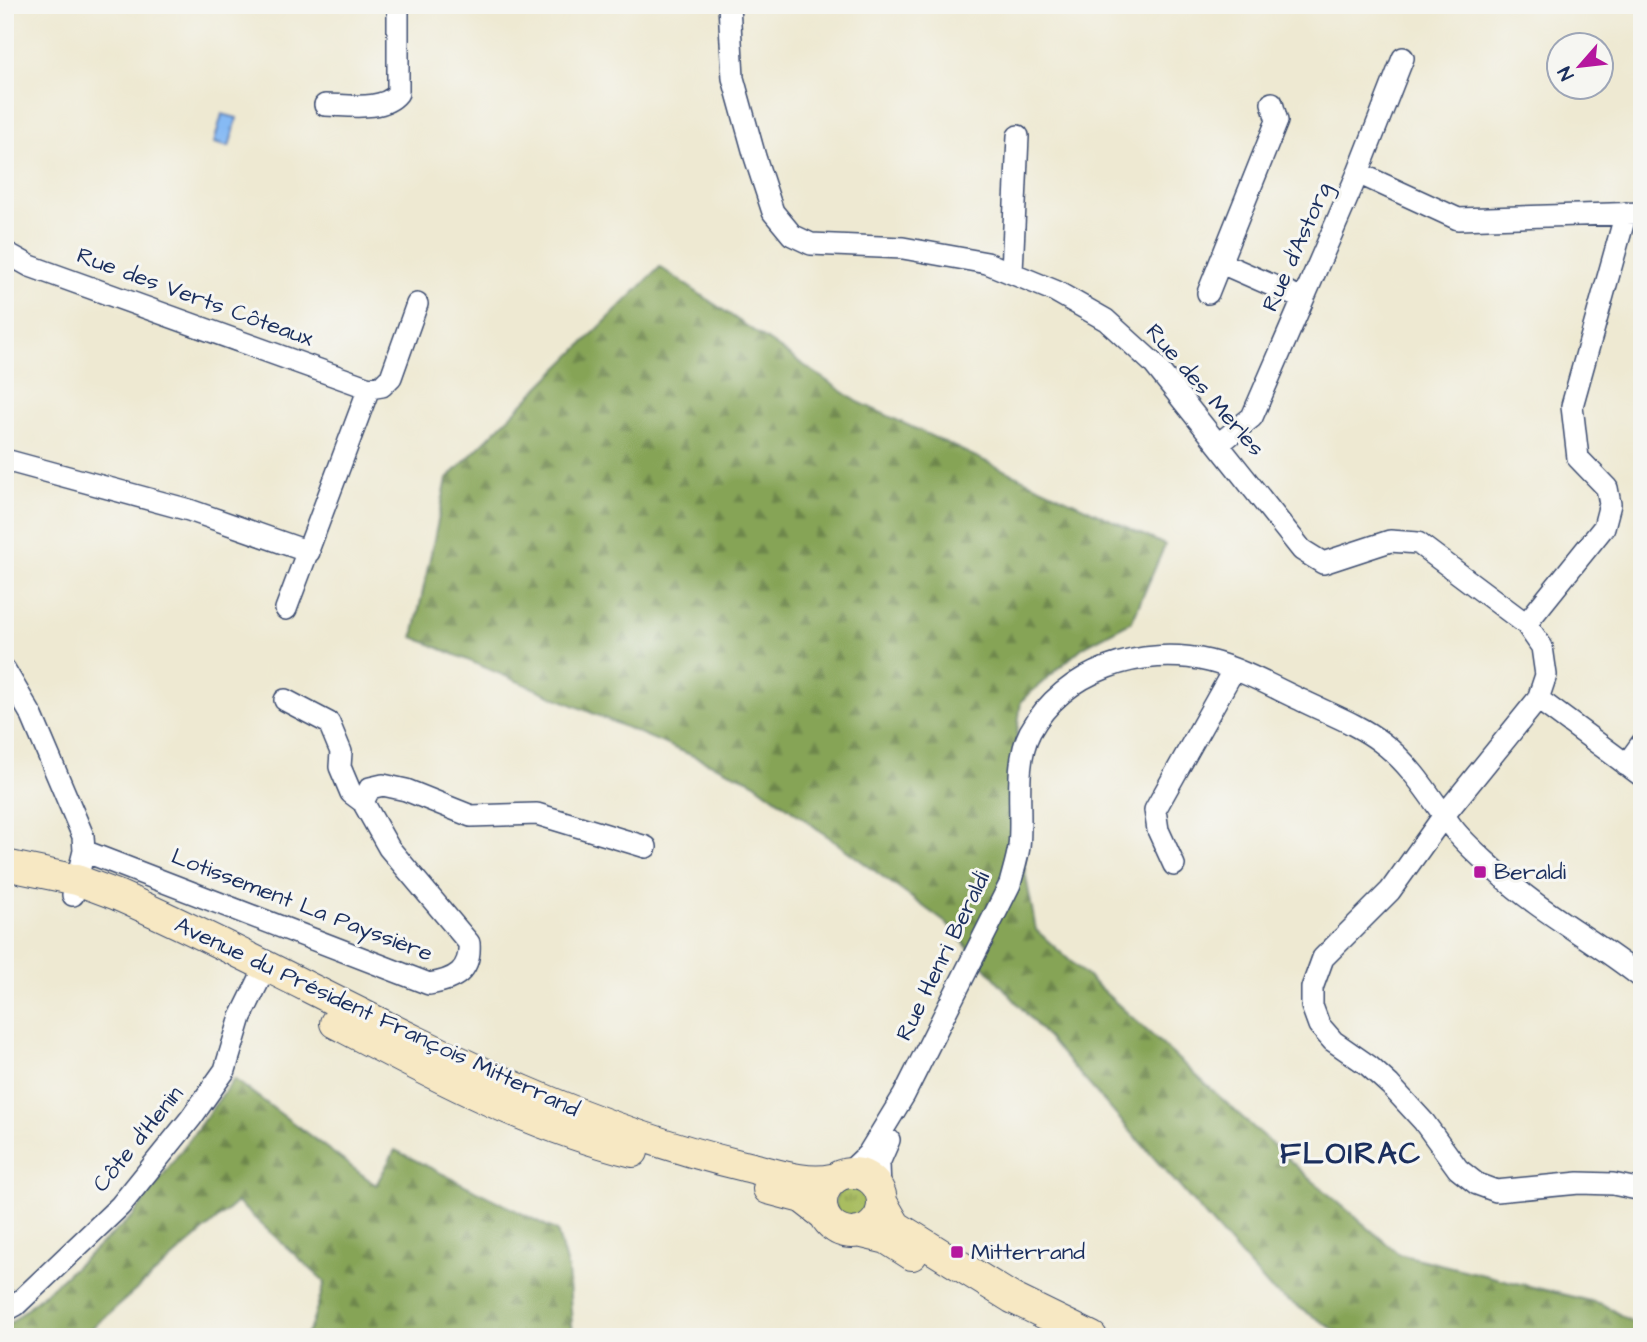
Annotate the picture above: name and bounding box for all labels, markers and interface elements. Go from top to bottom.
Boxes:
north arrow [1546,32,1616,102]
text: N [1552,62,1581,85]
street label: Rue d'Astorg [1254,177,1341,317]
street label: Rue des Verts Côteaux [72,239,318,355]
street label: Rue des Merles [1138,317,1272,463]
street label: Lotissement La Payssière [166,840,437,971]
place label: Beraldi [1494,856,1567,888]
marker: Beraldi [1472,864,1488,880]
street label: Rue Henri Beraldi [888,865,998,1046]
street label: Avenue du Président François Mitterrand [169,909,585,1125]
street label: Côte d'Henin [85,1079,191,1199]
district label: FLOIRAC [1280,1133,1422,1175]
place label: Mitterrand [971,1236,1085,1268]
marker: Mitterrand [949,1244,965,1260]

